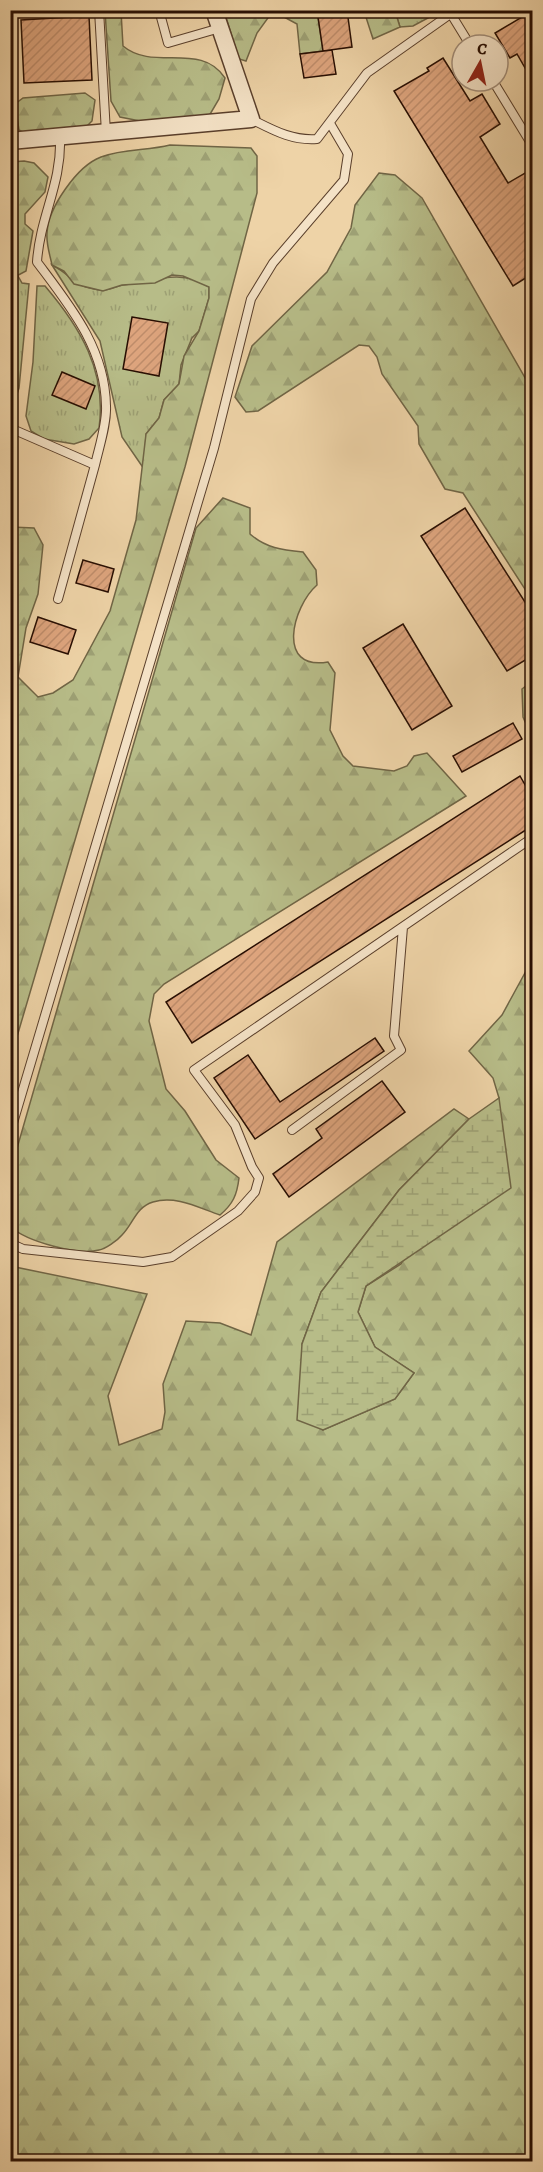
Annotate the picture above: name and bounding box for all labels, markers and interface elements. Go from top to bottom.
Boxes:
north arrow [450,33,510,93]
text: С [476,38,489,61]

